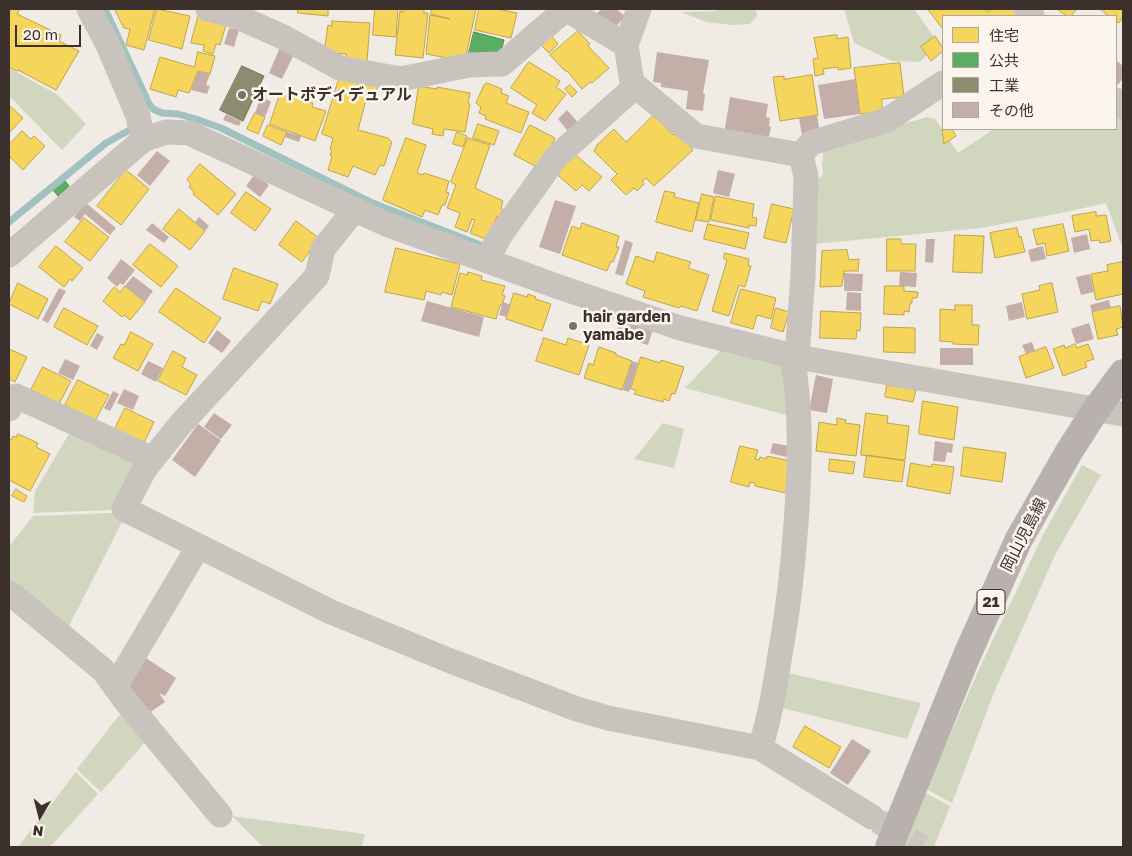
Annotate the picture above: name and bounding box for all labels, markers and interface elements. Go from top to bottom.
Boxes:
scale bar [18,15,84,47]
legend [942,15,1117,130]
text: 20 m [23,25,58,43]
text: 住宅 [989,26,1019,44]
text: 公共 [989,51,1019,69]
text: 工業 [989,76,1019,94]
place label: オートボディデュアル [252,85,412,105]
marker: オートボディデュアル [236,89,248,101]
text: その他 [989,101,1034,119]
place label: hair garden yamabe [583,307,671,345]
marker: hair garden yamabe [567,320,579,332]
street label: 岡山児島線 [997,495,1051,575]
road number: 21 [977,590,1005,614]
north arrow [15,791,65,841]
text: N [31,822,44,841]

